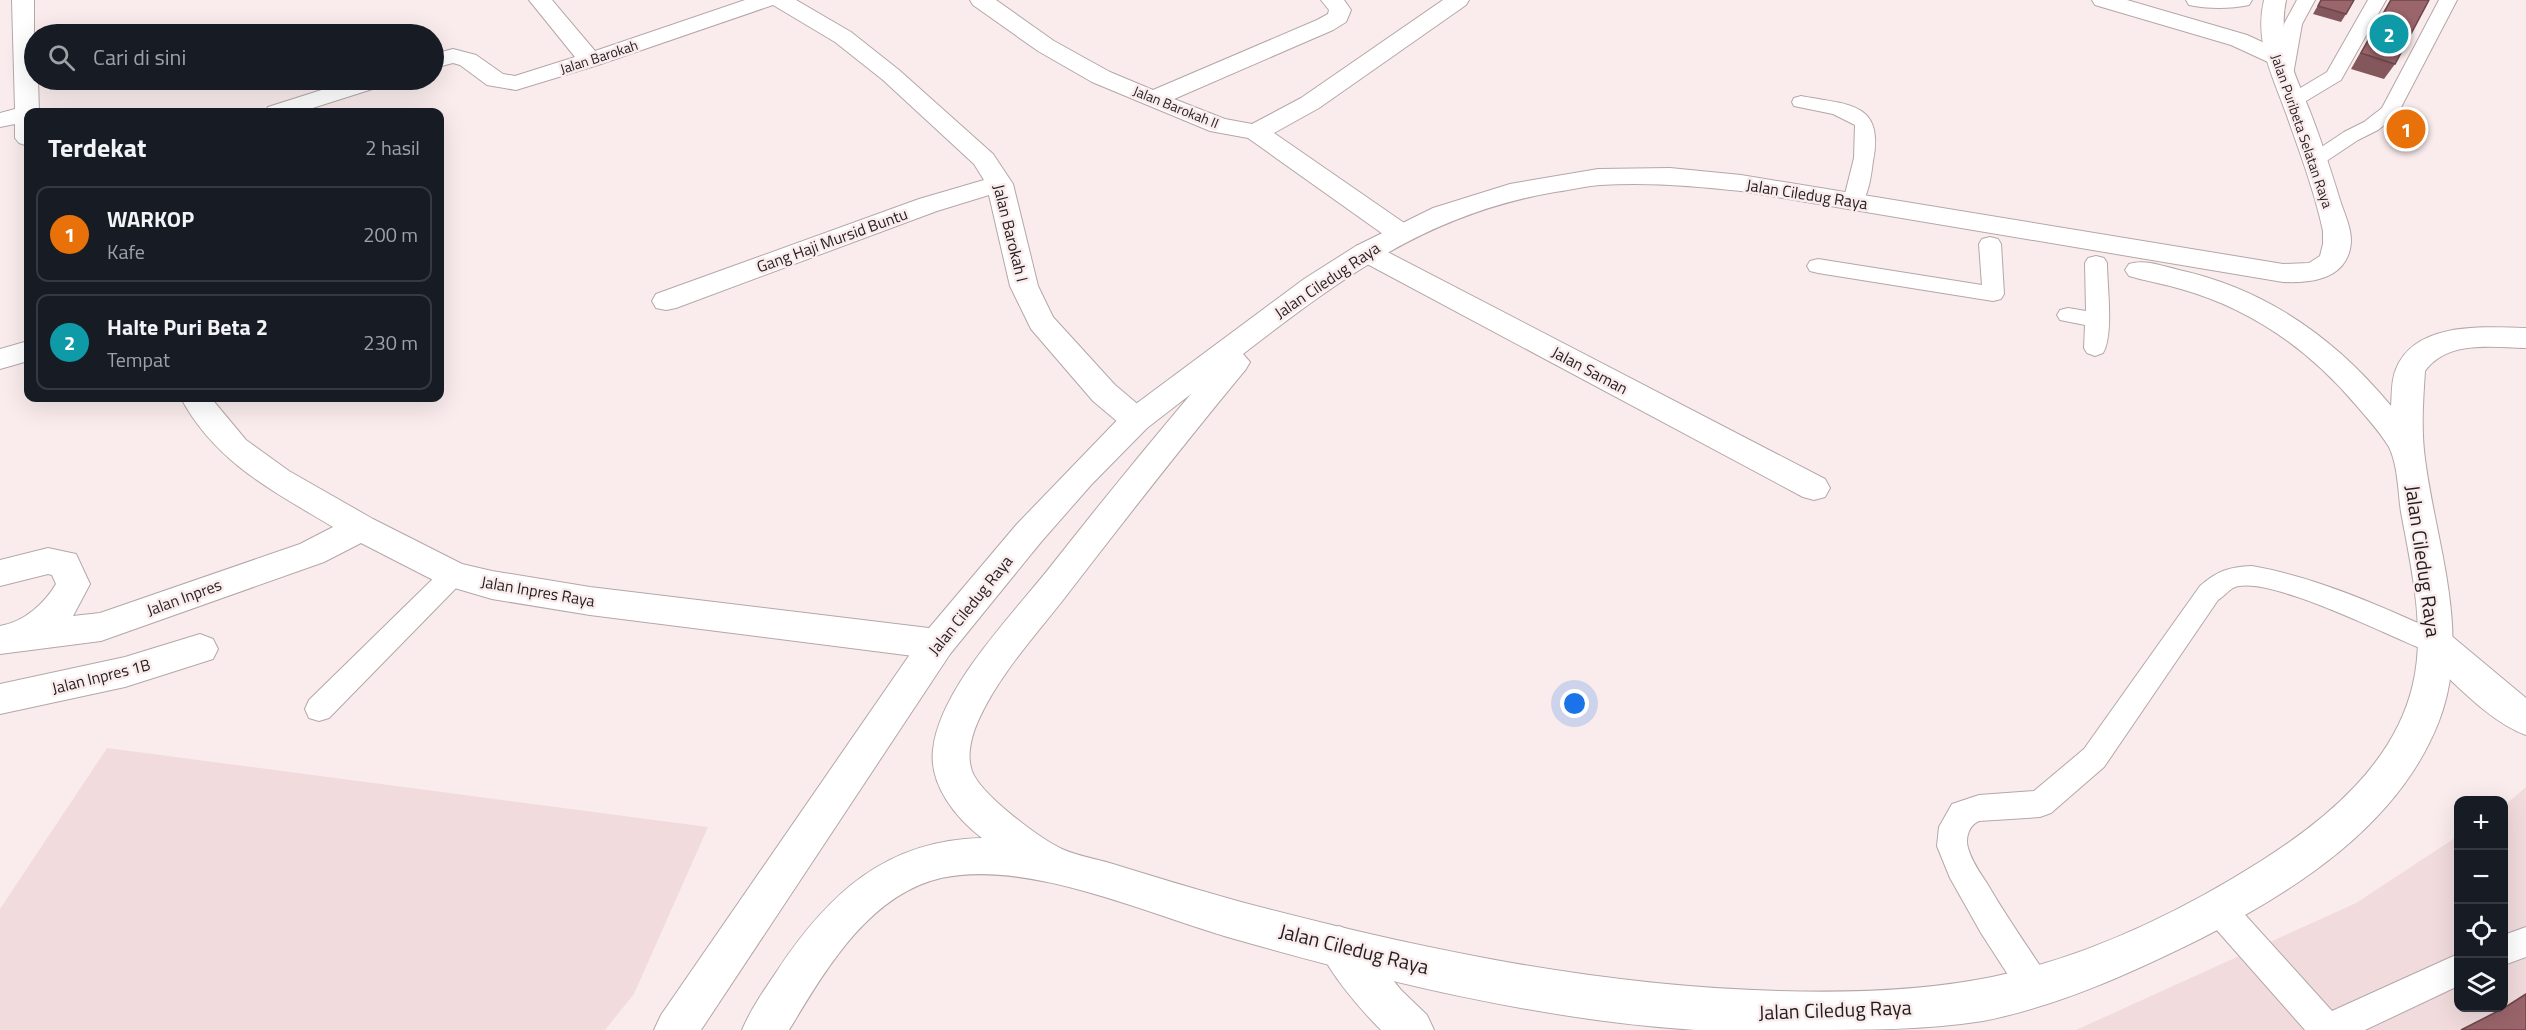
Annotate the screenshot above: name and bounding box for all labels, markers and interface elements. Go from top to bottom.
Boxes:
pin: 2 [2370,12,2408,57]
search box [24,24,444,90]
street label: Jalan Barokah [557,34,641,79]
text: Cari di sini [93,40,186,74]
icon: search [45,41,78,74]
street label: Jalan Puribeta Selatan Raya [2266,51,2339,211]
street label: Jalan Barokah II [1130,80,1222,133]
pin: 1 [2386,106,2426,152]
text: Terdekat [48,128,147,167]
text: 2 hasil [365,132,420,163]
street label: Jalan Ciledug Raya [1745,173,1869,215]
street label: Jalan Barokah I [987,182,1035,284]
text: WARKOP [107,202,194,236]
street label: Gang Haji Mursid Buntu [753,202,911,278]
text: 1 [64,219,75,250]
text: 200 m [363,219,418,250]
text: Kafe [107,236,145,267]
street label: Jalan Ciledug Raya [1269,236,1385,324]
text: Halte Puri Beta 2 [107,310,268,344]
text: 2 [64,327,75,358]
text: 230 m [363,327,418,358]
street label: Jalan Saman [1548,340,1632,400]
text: Tempat [107,344,170,375]
street label: Jalan Ciledug Raya [2397,483,2450,639]
street label: Jalan Ciledug Raya [922,550,1018,660]
street label: Jalan Inpres Raya [479,569,597,613]
street label: Jalan Inpres [143,572,225,622]
street label: Jalan Inpres 1B [49,652,153,700]
your location [1560,689,1589,718]
map controls [2454,796,2508,1012]
button: + [2454,796,2508,850]
button: − [2454,850,2508,904]
button: locate [2454,904,2508,958]
street label: Jalan Ciledug Raya [1276,915,1432,982]
button: layers [2454,958,2508,1012]
street label: Jalan Ciledug Raya [1758,991,1912,1028]

